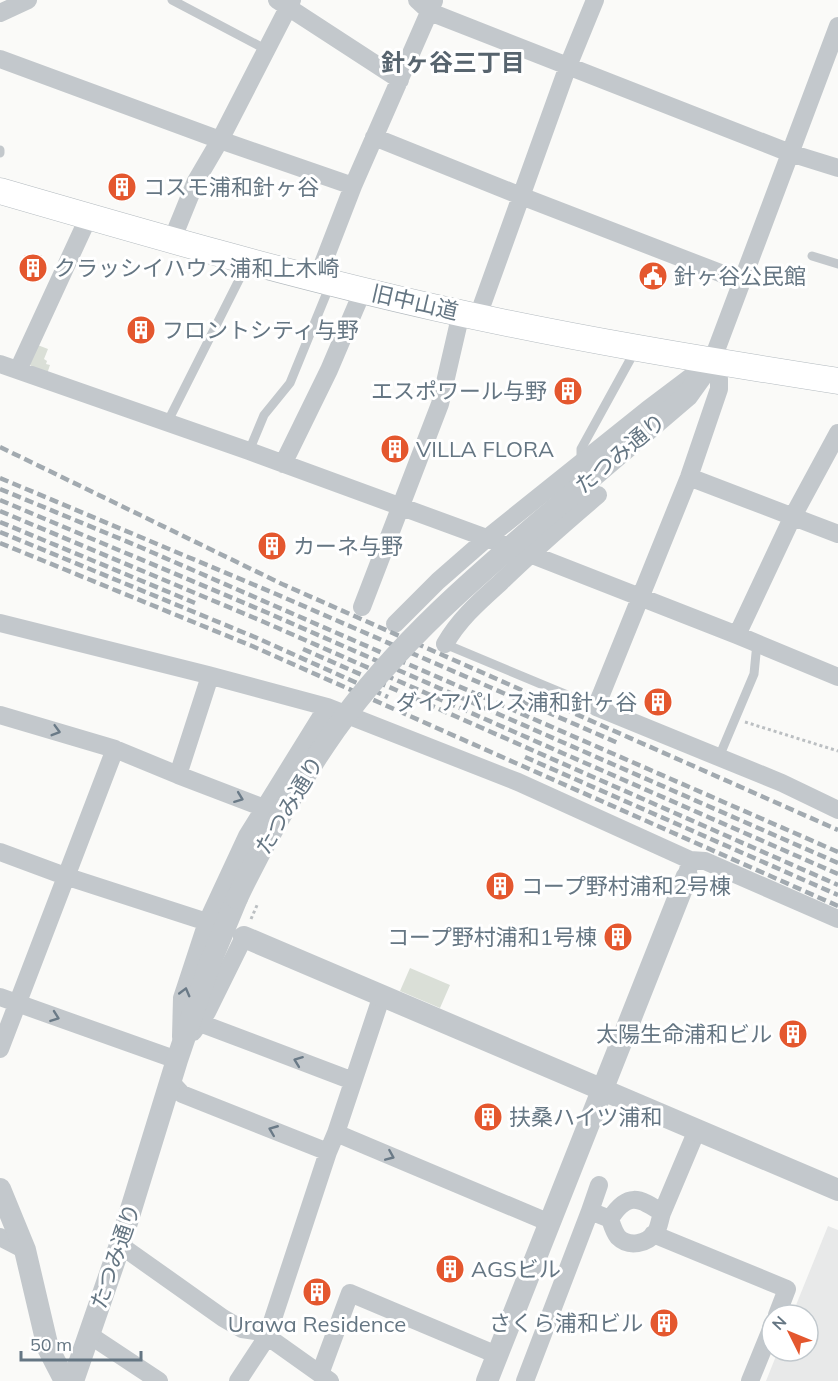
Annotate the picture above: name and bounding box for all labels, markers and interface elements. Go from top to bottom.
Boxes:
district label: 針ヶ谷三丁目 [381,47,525,77]
building icon: コスモ浦和針ヶ谷 [106,171,138,203]
place label: コスモ浦和針ヶ谷 [143,173,319,201]
building icon: クラッシイハウス浦和上木崎 [17,252,49,284]
place label: クラッシイハウス浦和上木崎 [54,254,340,282]
public building icon: 針ヶ谷公民館 [637,260,669,292]
place label: 針ヶ谷公民館 [674,262,806,290]
street label: 旧中山道 [369,278,461,326]
building icon: フロントシティ与野 [125,314,157,346]
place label: フロントシティ与野 [162,316,359,344]
building icon: エスポワール与野 [552,375,584,407]
place label: エスポワール与野 [371,377,547,405]
street label: たつみ通り [569,407,671,499]
building icon: VILLA FLORA [379,433,411,465]
place label: VILLA FLORA [416,435,554,463]
building icon: カーネ与野 [256,530,288,562]
place label: カーネ与野 [293,532,403,560]
building icon: ダイアパレス浦和針ヶ谷 [642,686,674,718]
place label: ダイアパレス浦和針ヶ谷 [395,688,637,716]
one-way arrow [50,724,61,736]
street label: たつみ通り [249,751,329,859]
one-way arrow [233,791,244,804]
building icon: コープ野村浦和2号棟 [484,870,516,902]
place label: コープ野村浦和2号棟 [521,872,731,900]
building icon: コープ野村浦和1号棟 [602,921,634,953]
place label: コープ野村浦和1号棟 [387,923,597,951]
one-way arrow [177,987,190,997]
one-way arrow [49,1009,60,1022]
building icon: 太陽生命浦和ビル [777,1018,809,1050]
place label: 太陽生命浦和ビル [596,1020,772,1048]
one-way arrow [293,1055,304,1068]
building icon: 扶桑ハイツ浦和 [472,1101,504,1133]
place label: 扶桑ハイツ浦和 [509,1103,663,1131]
one-way arrow [268,1125,279,1137]
one-way arrow [383,1149,394,1161]
street label: たつみ通り [84,1199,146,1313]
building icon: AGSビル [434,1253,466,1285]
place label: AGSビル [471,1255,561,1283]
building icon: Urawa Residence [301,1276,333,1308]
north arrow [760,1303,820,1363]
building icon: さくら浦和ビル [648,1307,680,1339]
place label: さくら浦和ビル [489,1309,643,1337]
place label: Urawa Residence [228,1310,406,1338]
text: N [768,1312,790,1334]
scale bar [21,1324,141,1362]
text: 50 m [30,1333,72,1356]

